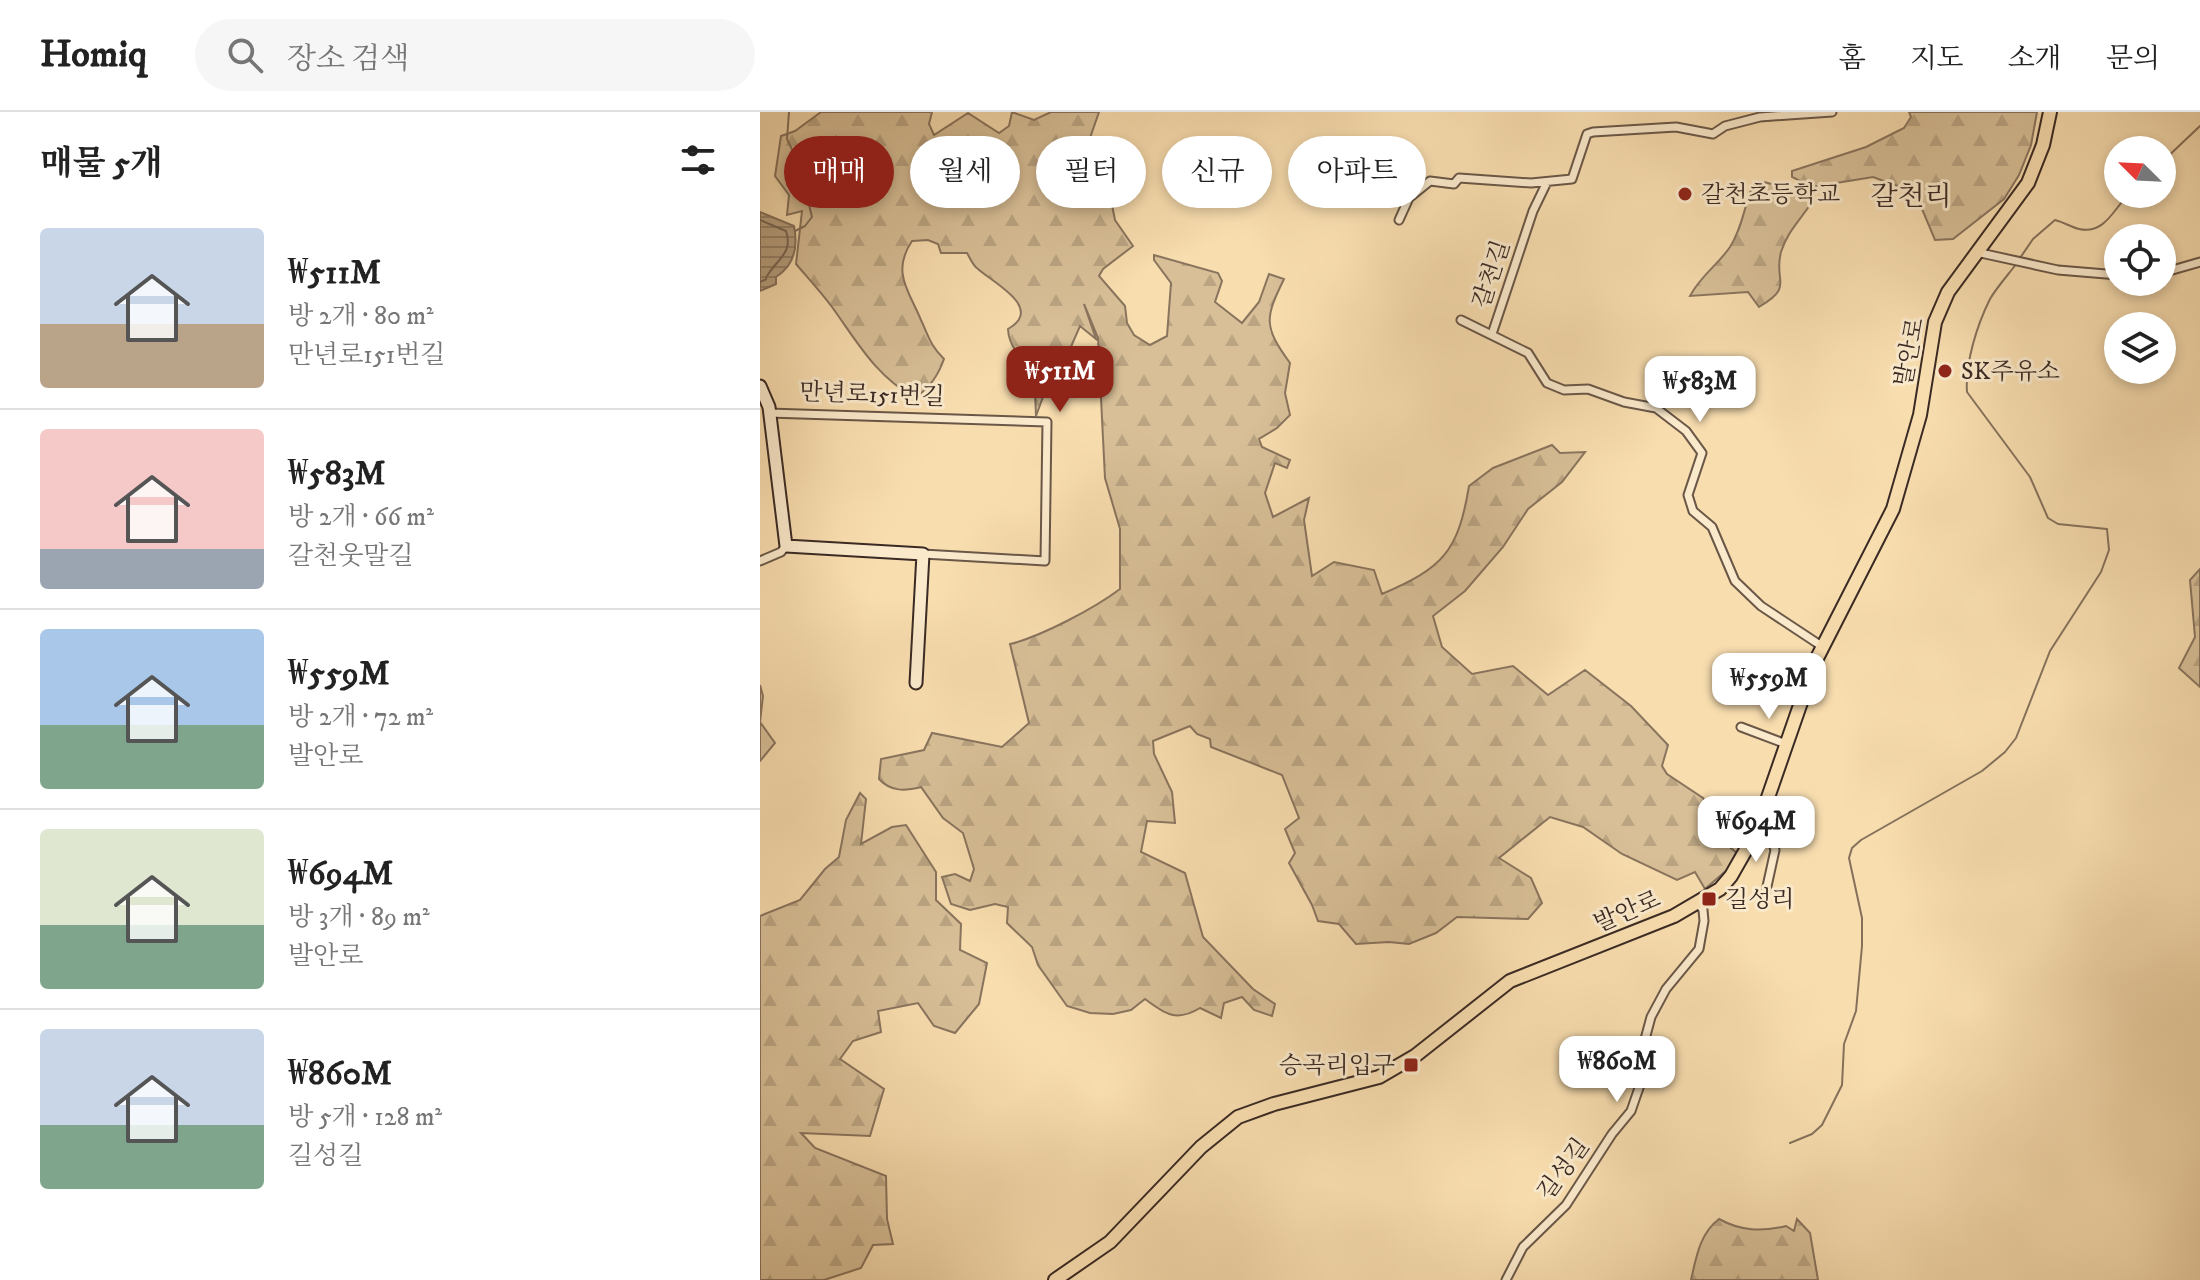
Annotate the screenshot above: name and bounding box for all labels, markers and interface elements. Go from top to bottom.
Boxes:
search box [195,19,755,91]
text: Homiq [40,31,147,79]
icon: search [223,33,267,77]
text: 장소 검색 [287,41,409,78]
text: 홈 [1839,41,1866,76]
text: 지도 [1910,41,1964,76]
text: 소개 [2008,41,2062,76]
text: 문의 [2106,41,2160,76]
chip: 매매 [784,136,894,208]
chip: 월세 [910,136,1020,208]
chip: 필터 [1036,136,1146,208]
chip: 신규 [1162,136,1272,208]
chip: 아파트 [1288,136,1426,208]
north arrow [2104,136,2176,208]
map controls [2104,136,2176,384]
icon: filters [676,138,720,182]
text: 매물 5개 [40,143,163,185]
district label: 갈천리 [1870,179,1952,214]
place label: 갈천초등학교 [1701,180,1840,210]
marker: 갈천초등학교 [1676,185,1694,203]
button: locate [2104,224,2176,296]
street label: 갈천길 [1467,237,1517,312]
text: ₩511M [288,252,381,294]
icon: home [104,260,200,356]
text: 방 2개 · 80 m² [288,300,434,333]
button: layers [2104,312,2176,384]
street label: 발안로 [1889,315,1931,389]
text: 만년로151번길 [288,339,445,372]
pin: ₩511M [1004,346,1116,414]
text: ₩511M [1024,355,1096,388]
pin: ₩583M [1644,356,1756,424]
place label: SK주유소 [1961,357,2060,387]
marker: SK주유소 [1936,362,1954,380]
text: ₩583M [1663,365,1737,398]
street label: 만년로151번길 [799,377,945,413]
text: ₩583M [288,453,386,495]
icon: home [104,461,200,557]
text: 방 2개 · 66 m² [288,501,434,534]
text: 갈천웃말길 [288,540,414,573]
text: ₩559M [288,653,390,695]
pin: ₩559M [1713,653,1825,721]
icon: home [104,661,200,757]
text: ₩559M [1730,662,1808,695]
text: 방 2개 · 72 m² [288,701,433,734]
text: 발안로 [288,740,363,773]
pin: ₩694M [1700,796,1812,864]
text: ₩694M [1716,805,1796,838]
text: ₩694M [288,853,393,895]
icon: home [104,861,200,957]
street label: 발안로 [1590,885,1665,939]
place label: 길성리 [1725,885,1795,915]
marker: 길성리 [1700,890,1718,908]
text: 방 3개 · 89 m² [288,901,430,934]
text: 발안로 [288,940,363,973]
pin: ₩860M [1561,1036,1673,1104]
text: ₩860M [1577,1045,1657,1078]
place label: 승곡리입구 [1279,1051,1395,1081]
text: ₩860M [288,1053,392,1095]
marker: 승곡리입구 [1402,1056,1420,1074]
icon: home [104,1061,200,1157]
text: 방 5개 · 128 m² [288,1101,442,1134]
street label: 길성길 [1531,1133,1596,1207]
text: 길성길 [288,1140,363,1173]

